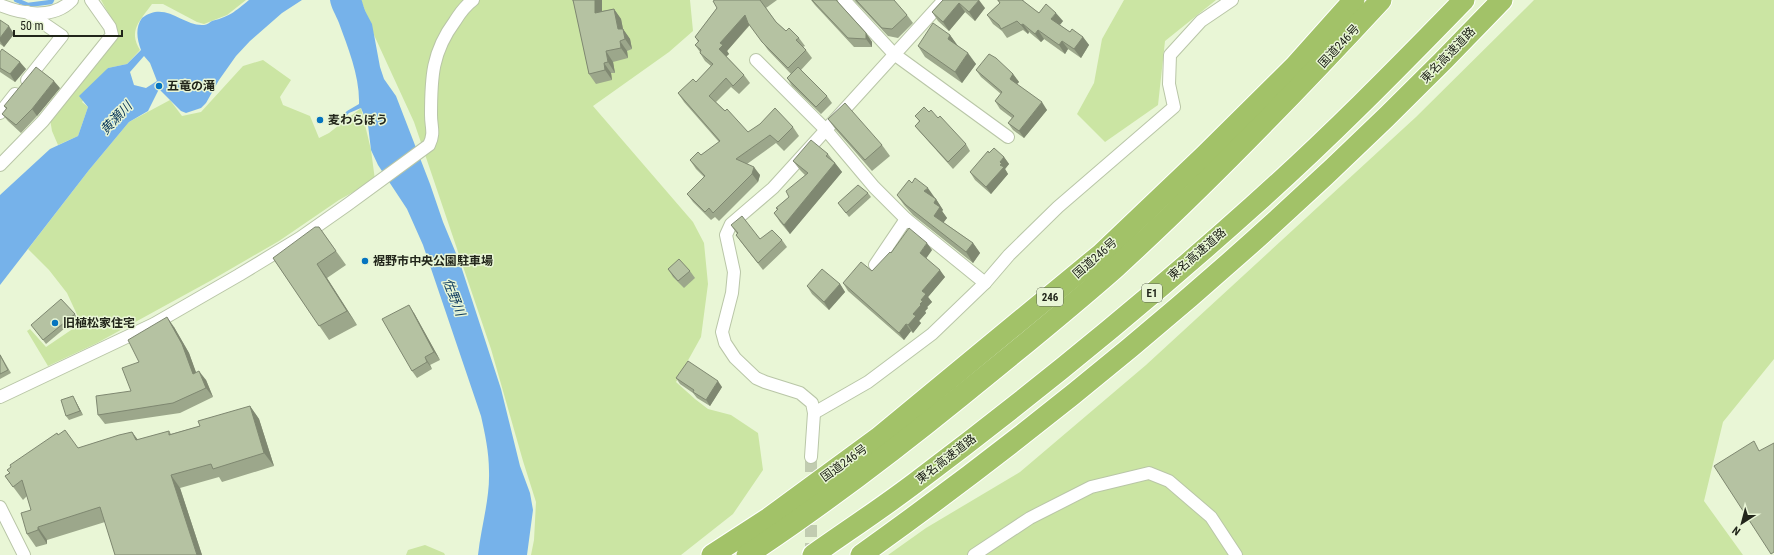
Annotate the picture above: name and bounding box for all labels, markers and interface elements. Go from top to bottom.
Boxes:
scale bar [14,12,122,38]
text: 50 m [20,19,44,33]
street label: 国道246号 [1316,22,1362,70]
street label: 東名高速道路 [1418,24,1478,86]
place label: 五竜の滝 [167,79,215,93]
marker: 五竜の滝 [154,81,164,91]
water label: 黄瀬川 [97,97,136,137]
place label: 麦わらぼう [328,113,388,127]
marker: 麦わらぼう [315,115,325,125]
street label: 東名高速道路 [1165,225,1229,283]
street label: 国道246号 [1070,235,1120,281]
place label: 裾野市中央公園駐車場 [373,254,493,268]
marker: 裾野市中央公園駐車場 [360,256,370,266]
water label: 佐野川 [440,276,469,320]
road number: E1 [1142,284,1162,302]
road number: 246 [1037,288,1063,306]
place label: 旧植松家住宅 [63,316,135,330]
marker: 旧植松家住宅 [50,318,60,328]
street label: 東名高速道路 [913,431,979,487]
street label: 国道246号 [818,442,870,484]
north arrow [1722,503,1762,543]
text: N [1730,523,1743,538]

